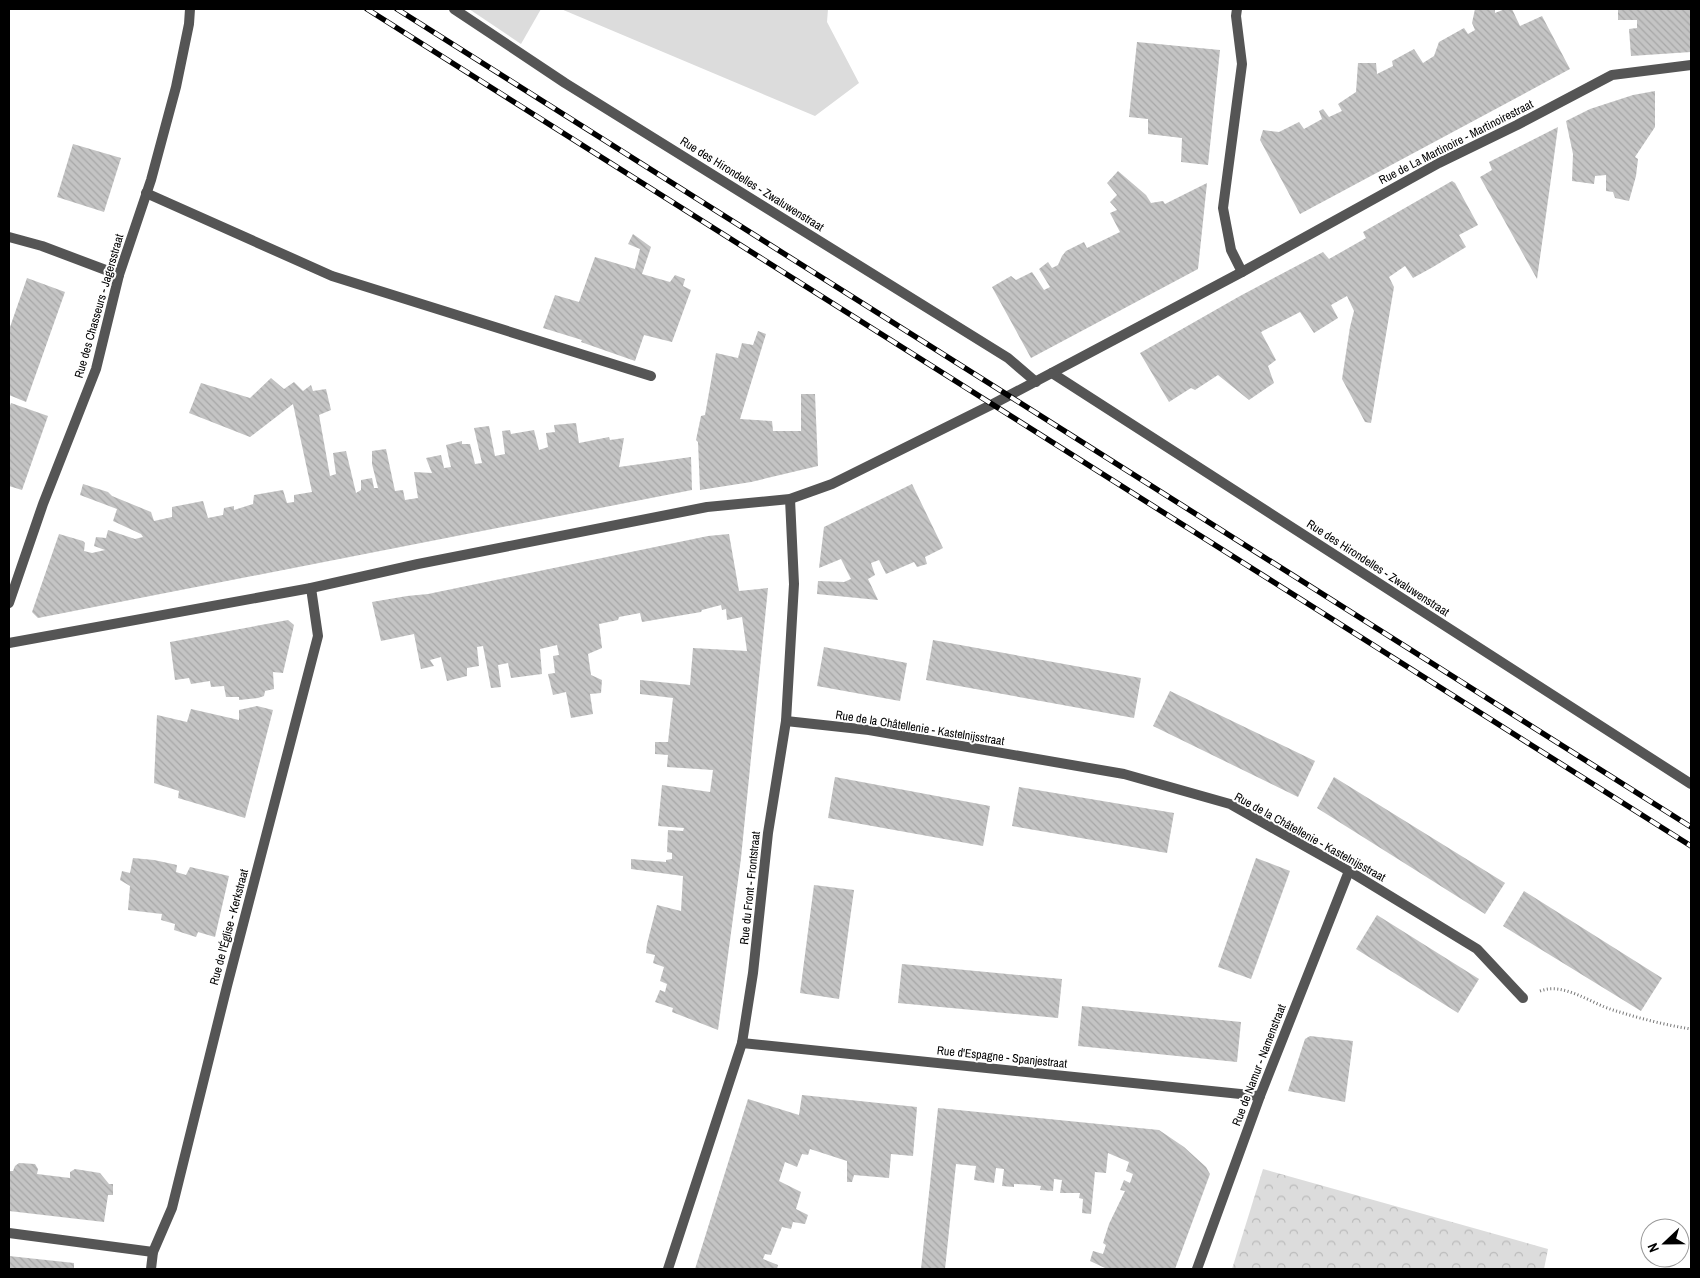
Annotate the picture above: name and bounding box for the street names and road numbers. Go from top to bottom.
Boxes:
street label: Rue de La Martinoire - Martinoirestraat [1376,96,1536,188]
street label: Rue des Hirondelles - Zwaluwenstraat [677,133,827,235]
street label: Rue des Chasseurs - Jagersstraat [71,232,127,380]
street label: Rue des Hirondelles - Zwaluwenstraat [1304,516,1453,620]
street label: Rue de la Châtellenie - Kastelnijsstraat [834,707,1006,749]
street label: Rue de la Châtellenie - Kastelnijsstraat [1231,789,1389,885]
street label: Rue du Front - Frontstraat [736,830,764,945]
street label: Rue de l'Église - Kerkstraat [206,867,252,987]
street label: Rue de Namur - Namenstraat [1228,1002,1290,1128]
street label: Rue d'Espagne - Spanjestraat [936,1042,1068,1072]

